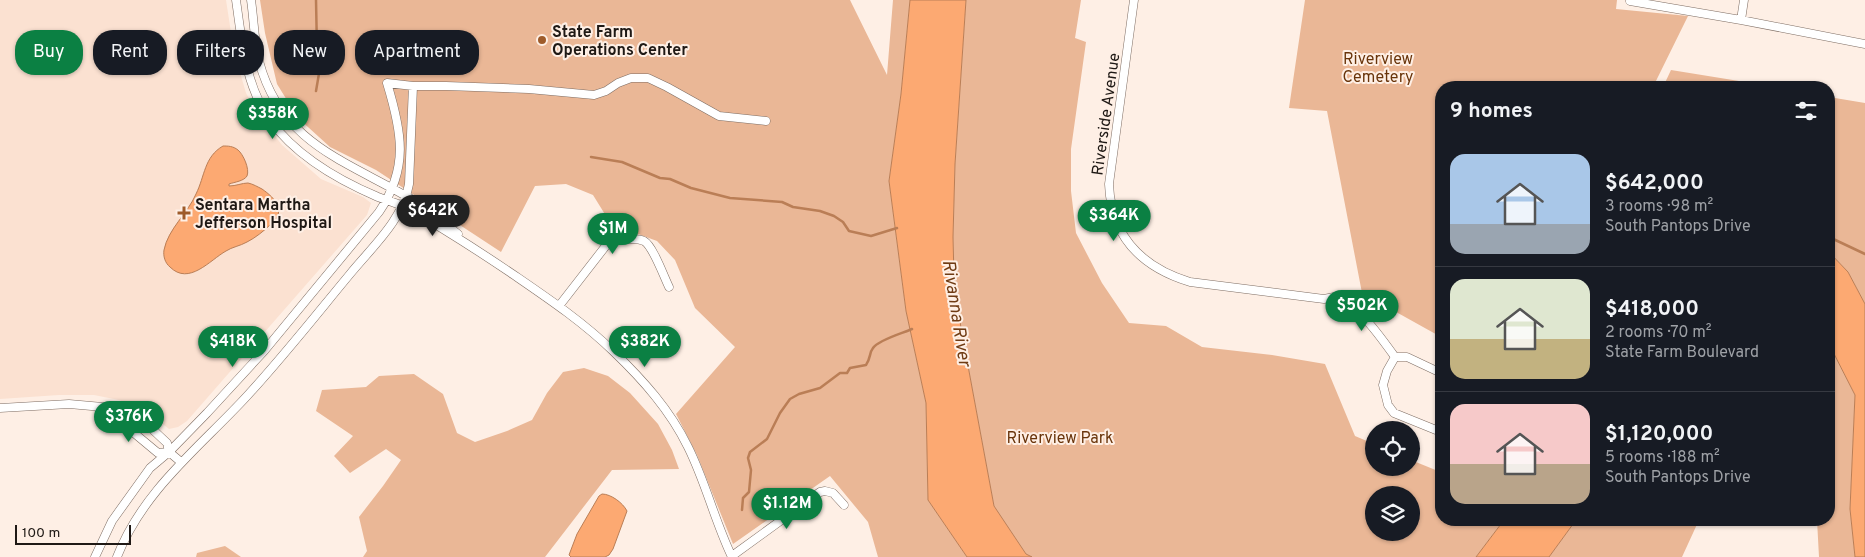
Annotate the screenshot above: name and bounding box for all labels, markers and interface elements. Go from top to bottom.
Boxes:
place label: State Farm Operations Center [552,23,688,61]
chip: Buy [15,30,83,75]
chip: Rent [93,30,167,75]
chip: Filters [177,30,264,75]
chip: New [274,30,345,75]
chip: Apartment [355,30,479,75]
marker: State Farm Operations Center [536,34,548,46]
park label: Riverview Cemetery [1343,50,1413,88]
street label: Riverside Avenue [1088,52,1125,177]
icon: filters [1792,97,1820,125]
pin: $358K [238,98,308,140]
text: 9 homes [1450,98,1533,125]
text: $358K [248,104,298,124]
text: $642,000 [1605,170,1704,197]
icon: home [1490,174,1550,234]
pin: $642K [398,194,468,237]
place label: Sentara Martha Jefferson Hospital [195,196,332,234]
text: 3 rooms · 98 m² [1605,197,1713,217]
pin: $364K [1079,200,1149,242]
text: $642K [408,201,458,221]
marker: Sentara Martha Jefferson Hospital [177,206,191,220]
text: $364K [1089,206,1139,226]
pin: $1M [589,212,637,255]
text: South Pantops Drive [1605,217,1751,237]
text: $1M [599,219,627,239]
water label: Rivanna River [936,258,976,370]
pin: $502K [1327,290,1397,332]
text: $502K [1336,296,1388,316]
text: $418,000 [1605,296,1699,323]
icon: home [1490,299,1550,359]
text: 2 rooms · 70 m² [1605,323,1712,343]
pin: $418K [198,326,268,368]
pin: $382K [610,326,680,368]
text: $418K [209,332,257,352]
text: $382K [620,332,670,352]
text: State Farm Boulevard [1605,343,1759,363]
pin: $376K [94,400,164,443]
text: $376K [105,407,153,427]
map controls [1365,421,1420,541]
button: locate [1365,421,1420,476]
text: $1,120,000 [1605,421,1713,448]
icon: home [1490,424,1550,484]
park label: Riverview Park [1007,429,1113,449]
text: 5 rooms · 188 m² [1605,448,1720,468]
text: South Pantops Drive [1605,468,1751,488]
button: layers [1365,486,1420,541]
pin: $1.12M [746,488,828,530]
text: $1.12M [762,494,812,514]
scale bar [15,522,131,545]
text: 100 m [22,525,60,542]

